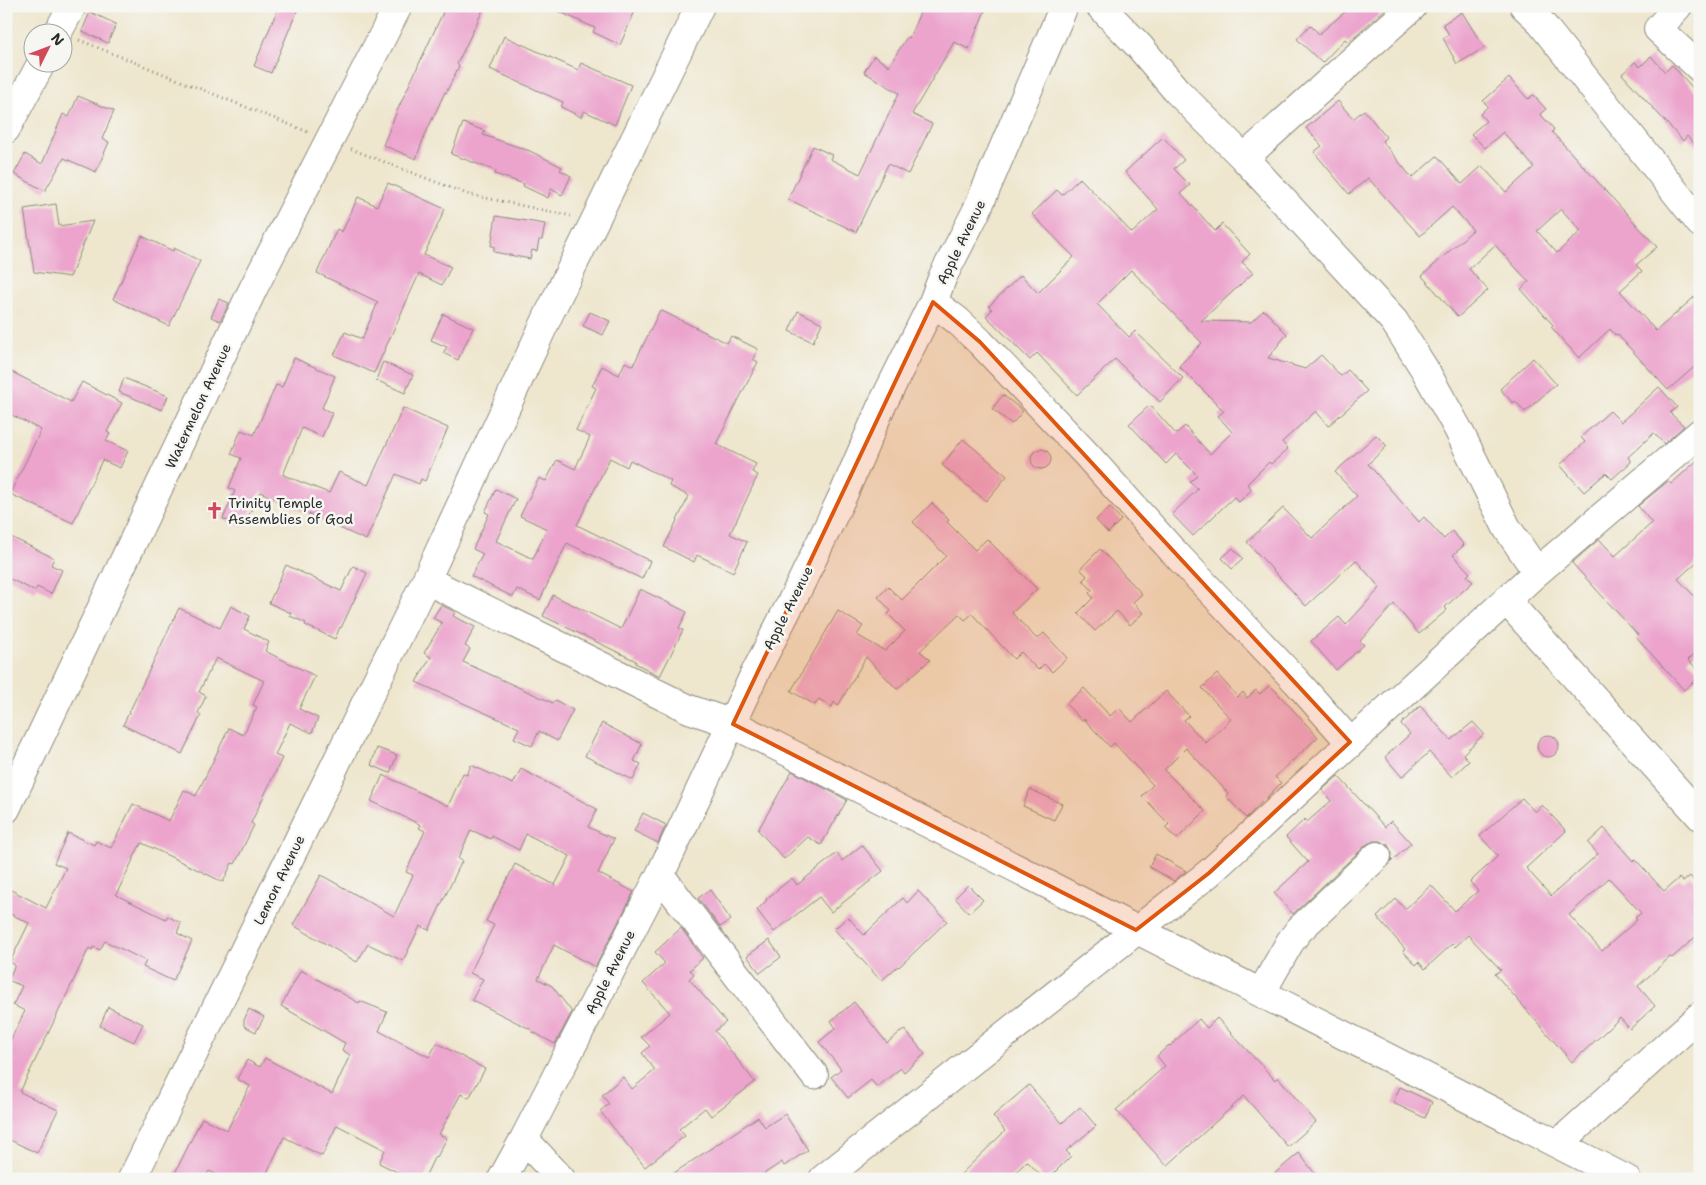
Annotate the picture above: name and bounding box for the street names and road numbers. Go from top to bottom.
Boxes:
street label: Apple Avenue [933,197,989,287]
street label: Watermelon Avenue [161,341,235,471]
street label: Apple Avenue [759,563,817,653]
street label: Lemon Avenue [249,832,309,928]
street label: Apple Avenue [581,927,639,1017]

